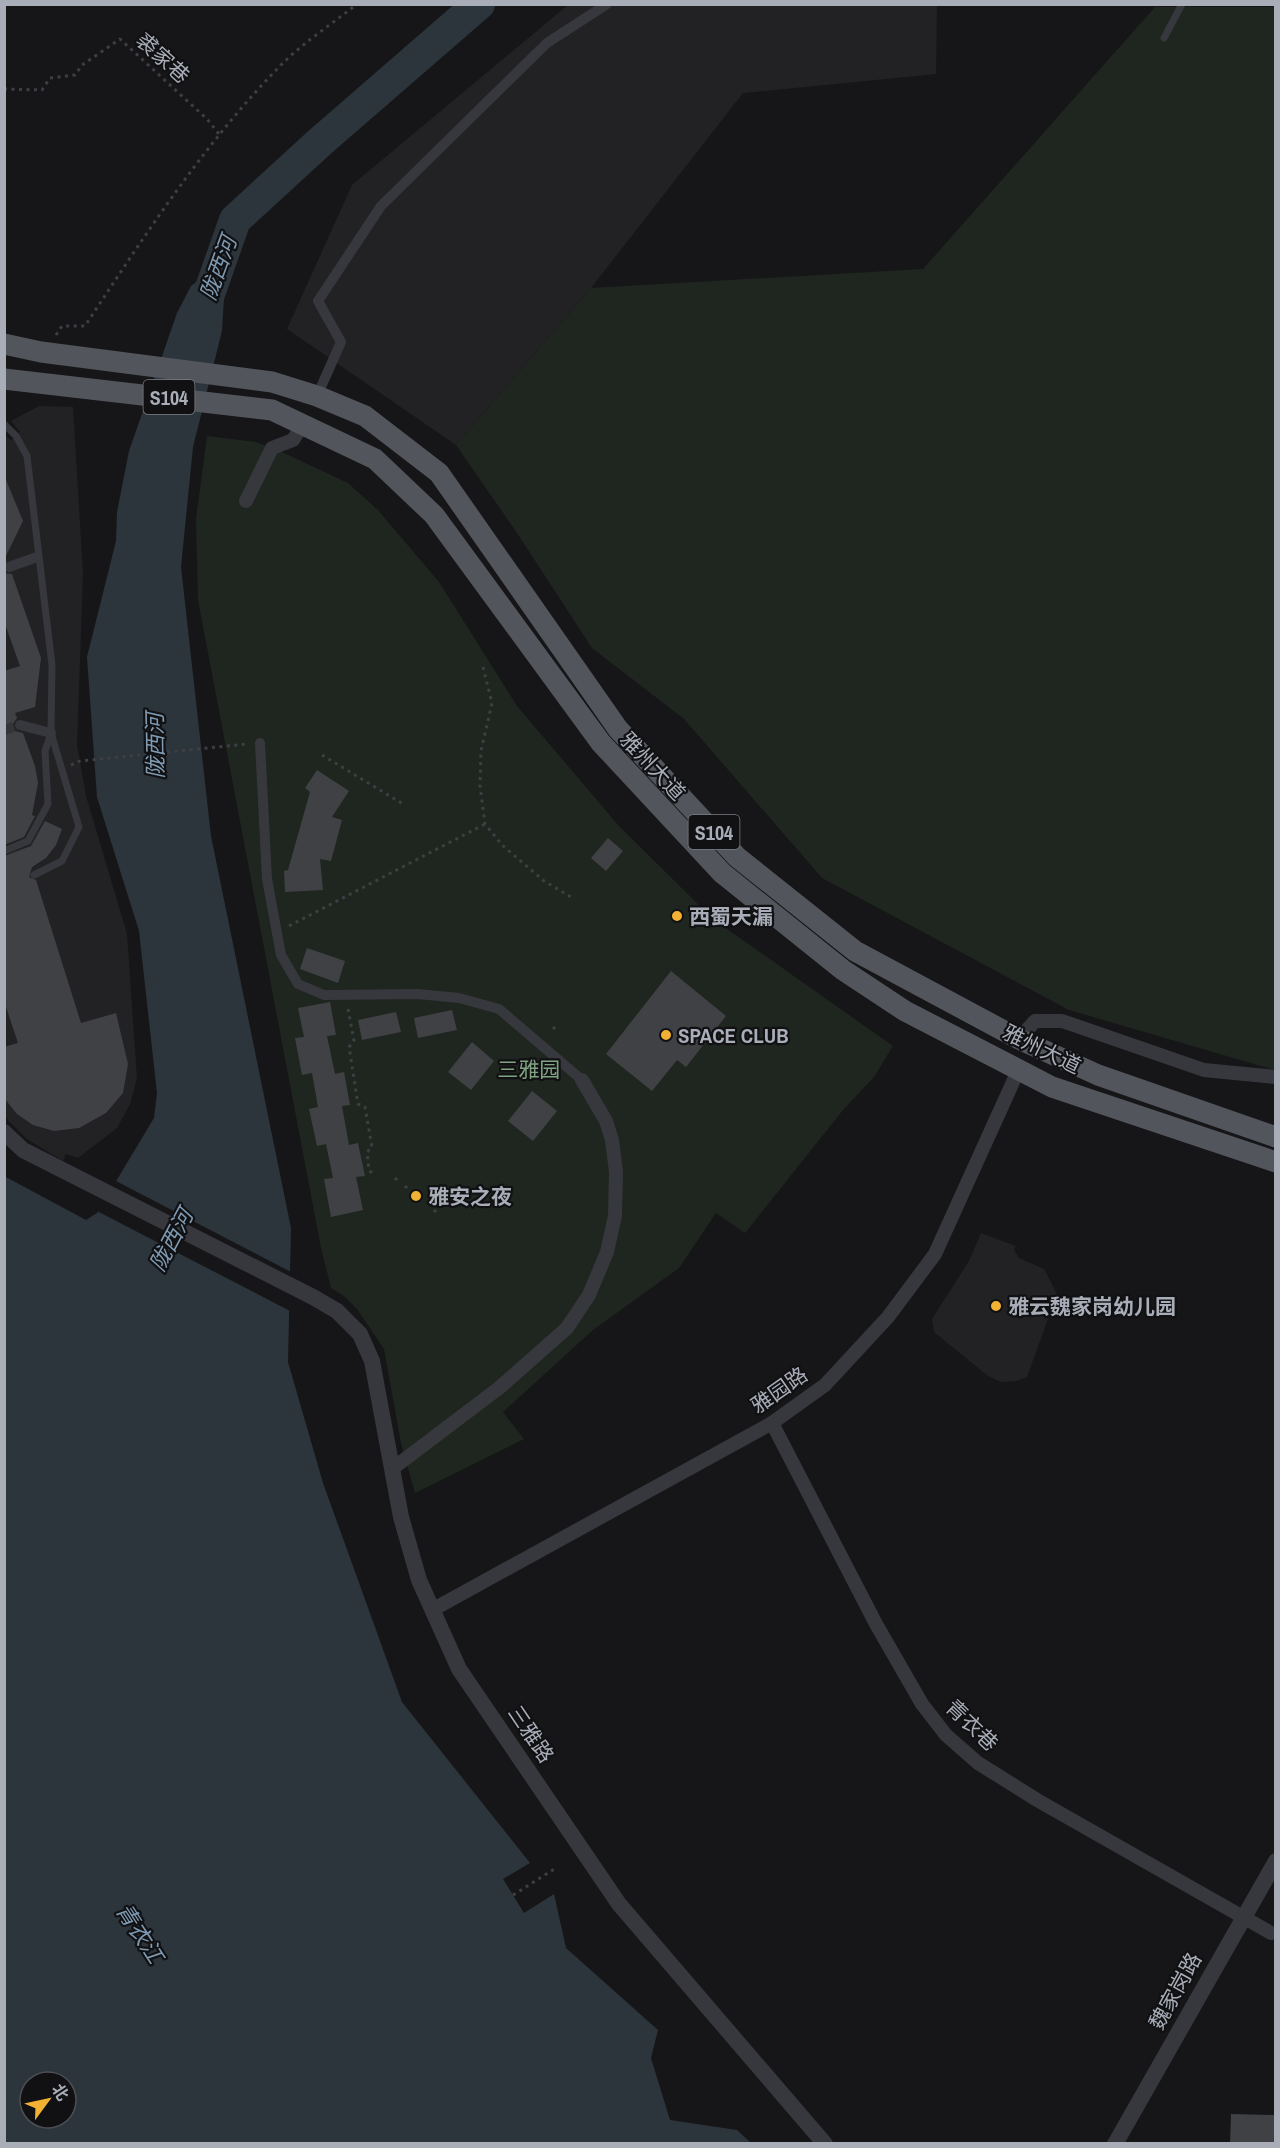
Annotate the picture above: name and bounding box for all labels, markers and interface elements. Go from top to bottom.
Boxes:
street label: 裘家巷 [130,26,196,90]
water label: 陇西河 [193,228,245,304]
road number: S104 [144,380,195,414]
water label: 陇西河 [139,709,171,779]
street label: 雅州大道 [614,725,692,807]
road number: S104 [688,815,740,849]
place label: 西蜀天漏 [689,902,773,931]
marker: 西蜀天漏 [670,909,684,923]
street label: 雅州大道 [998,1018,1086,1080]
place label: SPACE CLUB [678,1021,789,1050]
marker: SPACE CLUB [659,1028,673,1042]
park label: 三雅园 [498,1055,561,1084]
place label: 雅安之夜 [428,1182,512,1211]
marker: 雅安之夜 [409,1189,423,1203]
water label: 陇西河 [142,1200,202,1276]
place label: 雅云魏家岗幼儿园 [1008,1292,1176,1321]
marker: 雅云魏家岗幼儿园 [989,1299,1003,1313]
street label: 雅园路 [745,1360,813,1420]
street label: 青衣巷 [939,1693,1005,1757]
street label: 三雅路 [501,1700,561,1768]
water label: 青衣江 [109,1897,172,1971]
street label: 魏家岗路 [1142,1947,1208,2035]
north arrow [18,2070,78,2130]
text: 北 [47,2079,74,2105]

